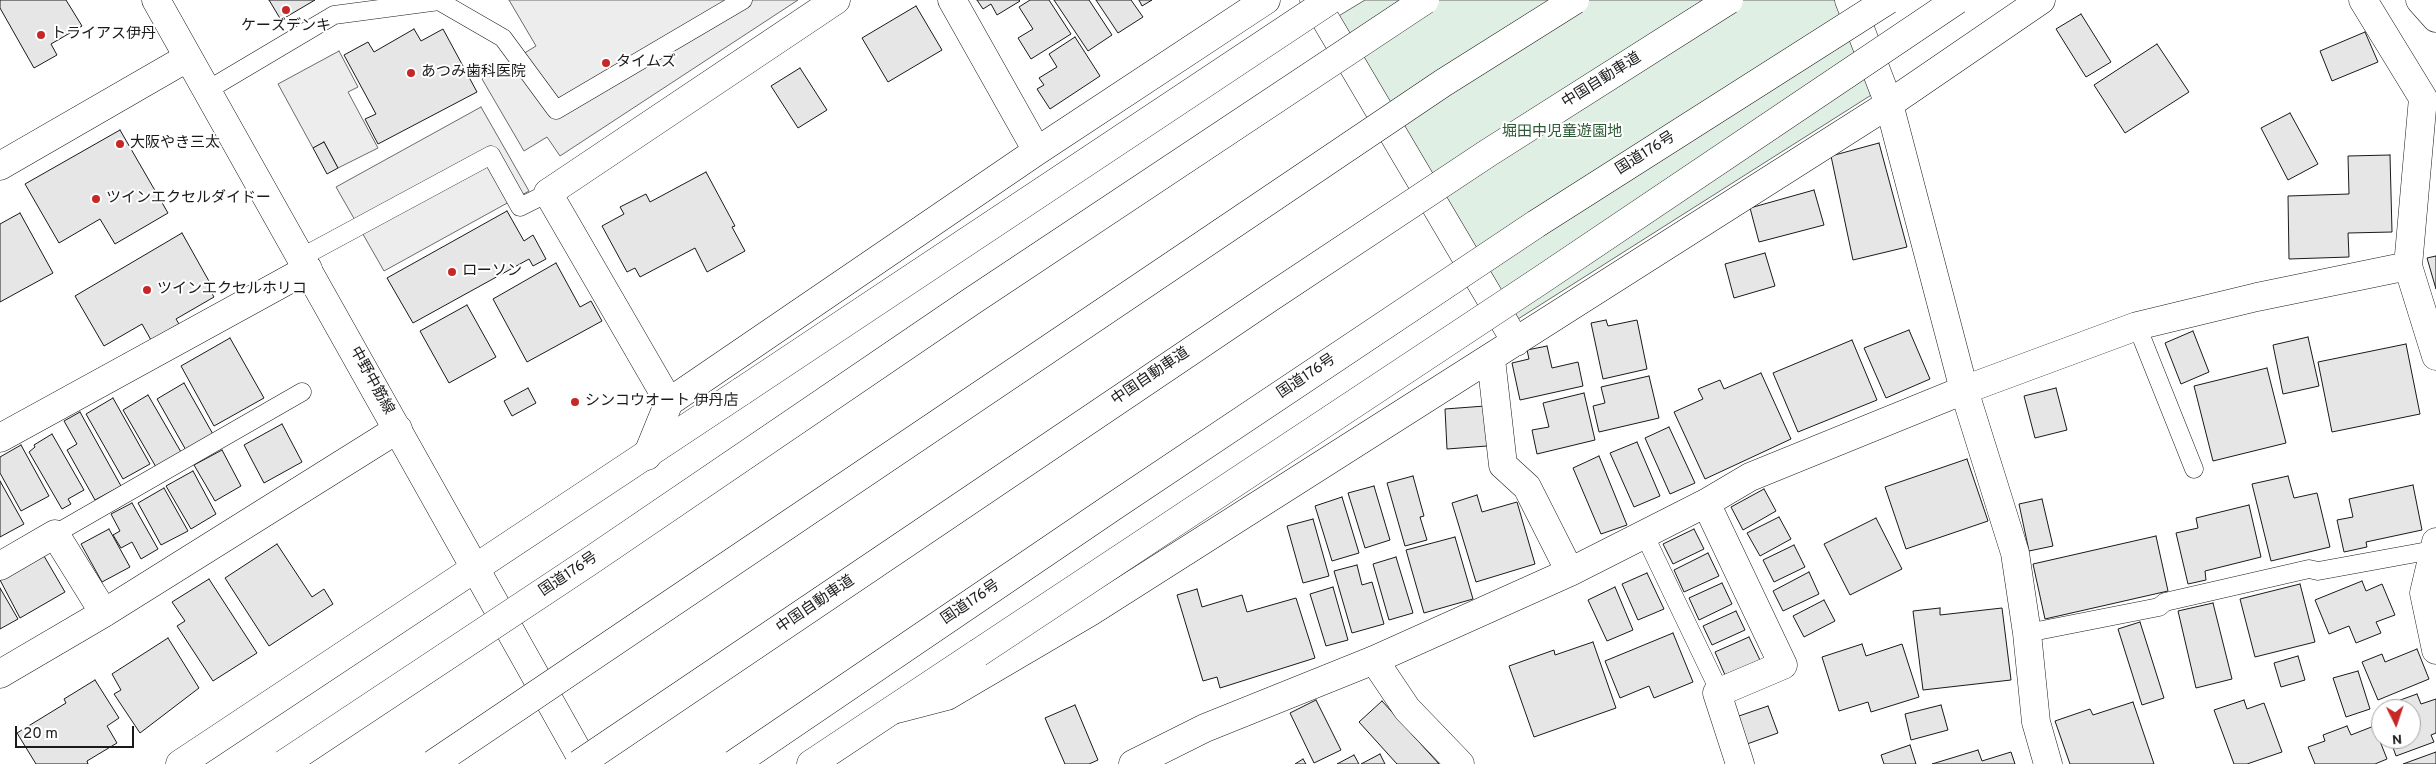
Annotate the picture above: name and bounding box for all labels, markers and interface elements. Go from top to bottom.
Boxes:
marker: ケーズデンキ [280,4,292,16]
place label: ケーズデンキ [241,18,331,36]
place label: トライアス伊丹 [51,26,156,44]
marker: トライアス伊丹 [35,29,47,41]
street label: 中国自動車道 [1559,50,1645,112]
place label: タイムズ [616,54,676,72]
marker: タイムズ [600,57,612,69]
place label: あつみ歯科医院 [421,64,526,82]
marker: あつみ歯科医院 [405,67,417,79]
park label: 堀田中児童遊園地 [1502,124,1622,142]
street label: 国道176号 [1613,129,1679,179]
place label: 大阪やき三太 [130,135,220,153]
marker: 大阪やき三太 [114,138,126,150]
place label: ツインエクセルダイドー [106,190,271,208]
marker: ツインエクセルダイドー [90,193,102,205]
place label: ローソン [462,263,522,281]
marker: ローソン [446,266,458,278]
place label: ツインエクセルホリコ [157,281,307,299]
marker: ツインエクセルホリコ [141,284,153,296]
street label: 中野中筋線 [345,344,397,418]
street label: 中国自動車道 [1109,344,1193,410]
street label: 国道176号 [1274,351,1340,403]
place label: シンコウオート 伊丹店 [585,393,739,411]
marker: シンコウオート 伊丹店 [569,396,581,408]
street label: 国道176号 [536,549,602,601]
street label: 中国自動車道 [774,572,858,638]
street label: 国道176号 [938,577,1004,629]
north arrow [2371,699,2421,749]
scale bar [18,716,136,748]
text: 20 m [23,725,58,744]
text: N [2391,730,2403,747]

